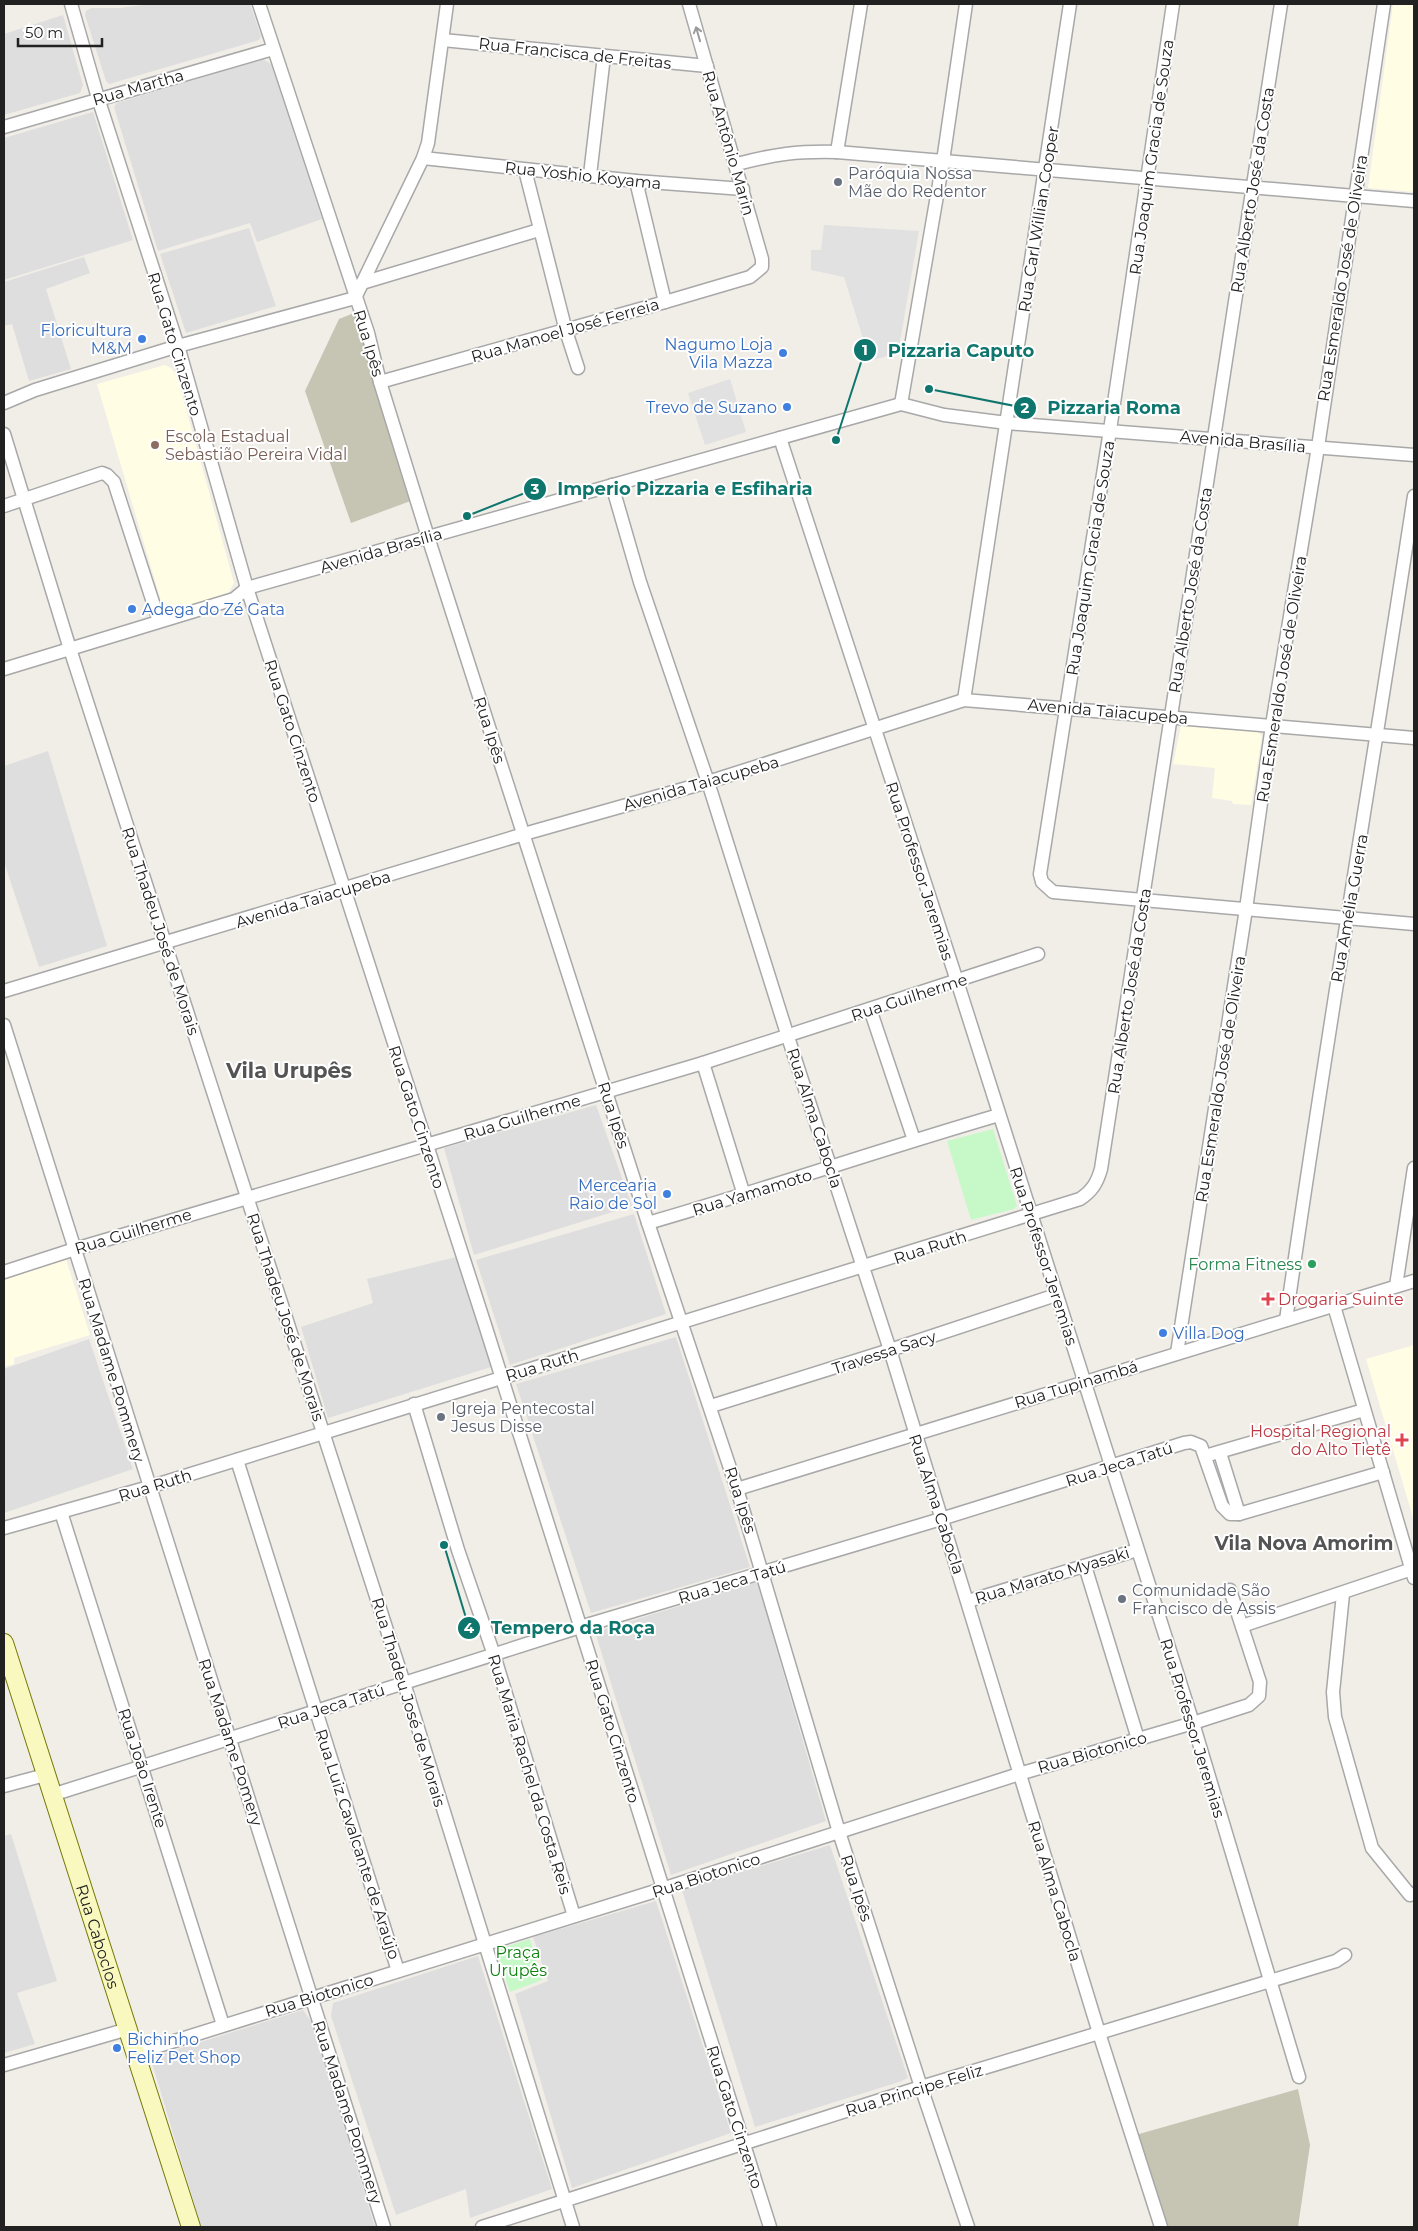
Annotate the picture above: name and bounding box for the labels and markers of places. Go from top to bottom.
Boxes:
place label: Paróquia Nossa Mãe do Redentor [848,164,987,201]
marker: Paróquia Nossa Mãe do Redentor [832,176,844,188]
place label: Floricultura M&M [41,321,132,358]
marker: Floricultura M&M [136,333,148,345]
callout: Pizzaria Caputo [853,334,1045,367]
place label: Nagumo Loja Vila Mazza [665,335,773,372]
marker: Nagumo Loja Vila Mazza [777,347,789,359]
callout: Pizzaria Roma [1013,391,1191,424]
place label: Trevo de Suzano [646,398,777,417]
marker: Trevo de Suzano [781,401,793,413]
place label: Escola Estadual Sebastião Pereira Vidal [165,427,347,464]
marker: Escola Estadual Sebastião Pereira Vidal [149,439,161,451]
callout: Imperio Pizzaria e Esfiharia [522,472,823,505]
place label: Adega do Zé Gata [142,600,285,619]
marker: Adega do Zé Gata [126,603,138,615]
place label: Mercearia Raio de Sol [569,1176,657,1213]
marker: Mercearia Raio de Sol [661,1188,673,1200]
place label: Forma Fitness [1188,1255,1302,1274]
marker: Forma Fitness [1306,1258,1318,1270]
place label: Drogaria Suinte [1278,1290,1404,1309]
marker: Drogaria Suinte [1262,1293,1274,1305]
place label: Villa Dog [1173,1324,1245,1343]
marker: Villa Dog [1157,1327,1169,1339]
place label: Igreja Pentecostal Jesus Disse [450,1399,595,1436]
marker: Igreja Pentecostal Jesus Disse [435,1411,447,1423]
place label: Hospital Regional do Alto Tietê [1250,1422,1391,1459]
marker: Hospital Regional do Alto Tietê [1395,1433,1409,1447]
place label: Comunidade São Francisco de Assis [1132,1581,1276,1618]
marker: Comunidade São Francisco de Assis [1116,1593,1128,1605]
callout: Tempero da Roça [456,1611,665,1644]
place label: Bichinho Feliz Pet Shop [127,2030,241,2067]
marker: Bichinho Feliz Pet Shop [111,2042,123,2054]

